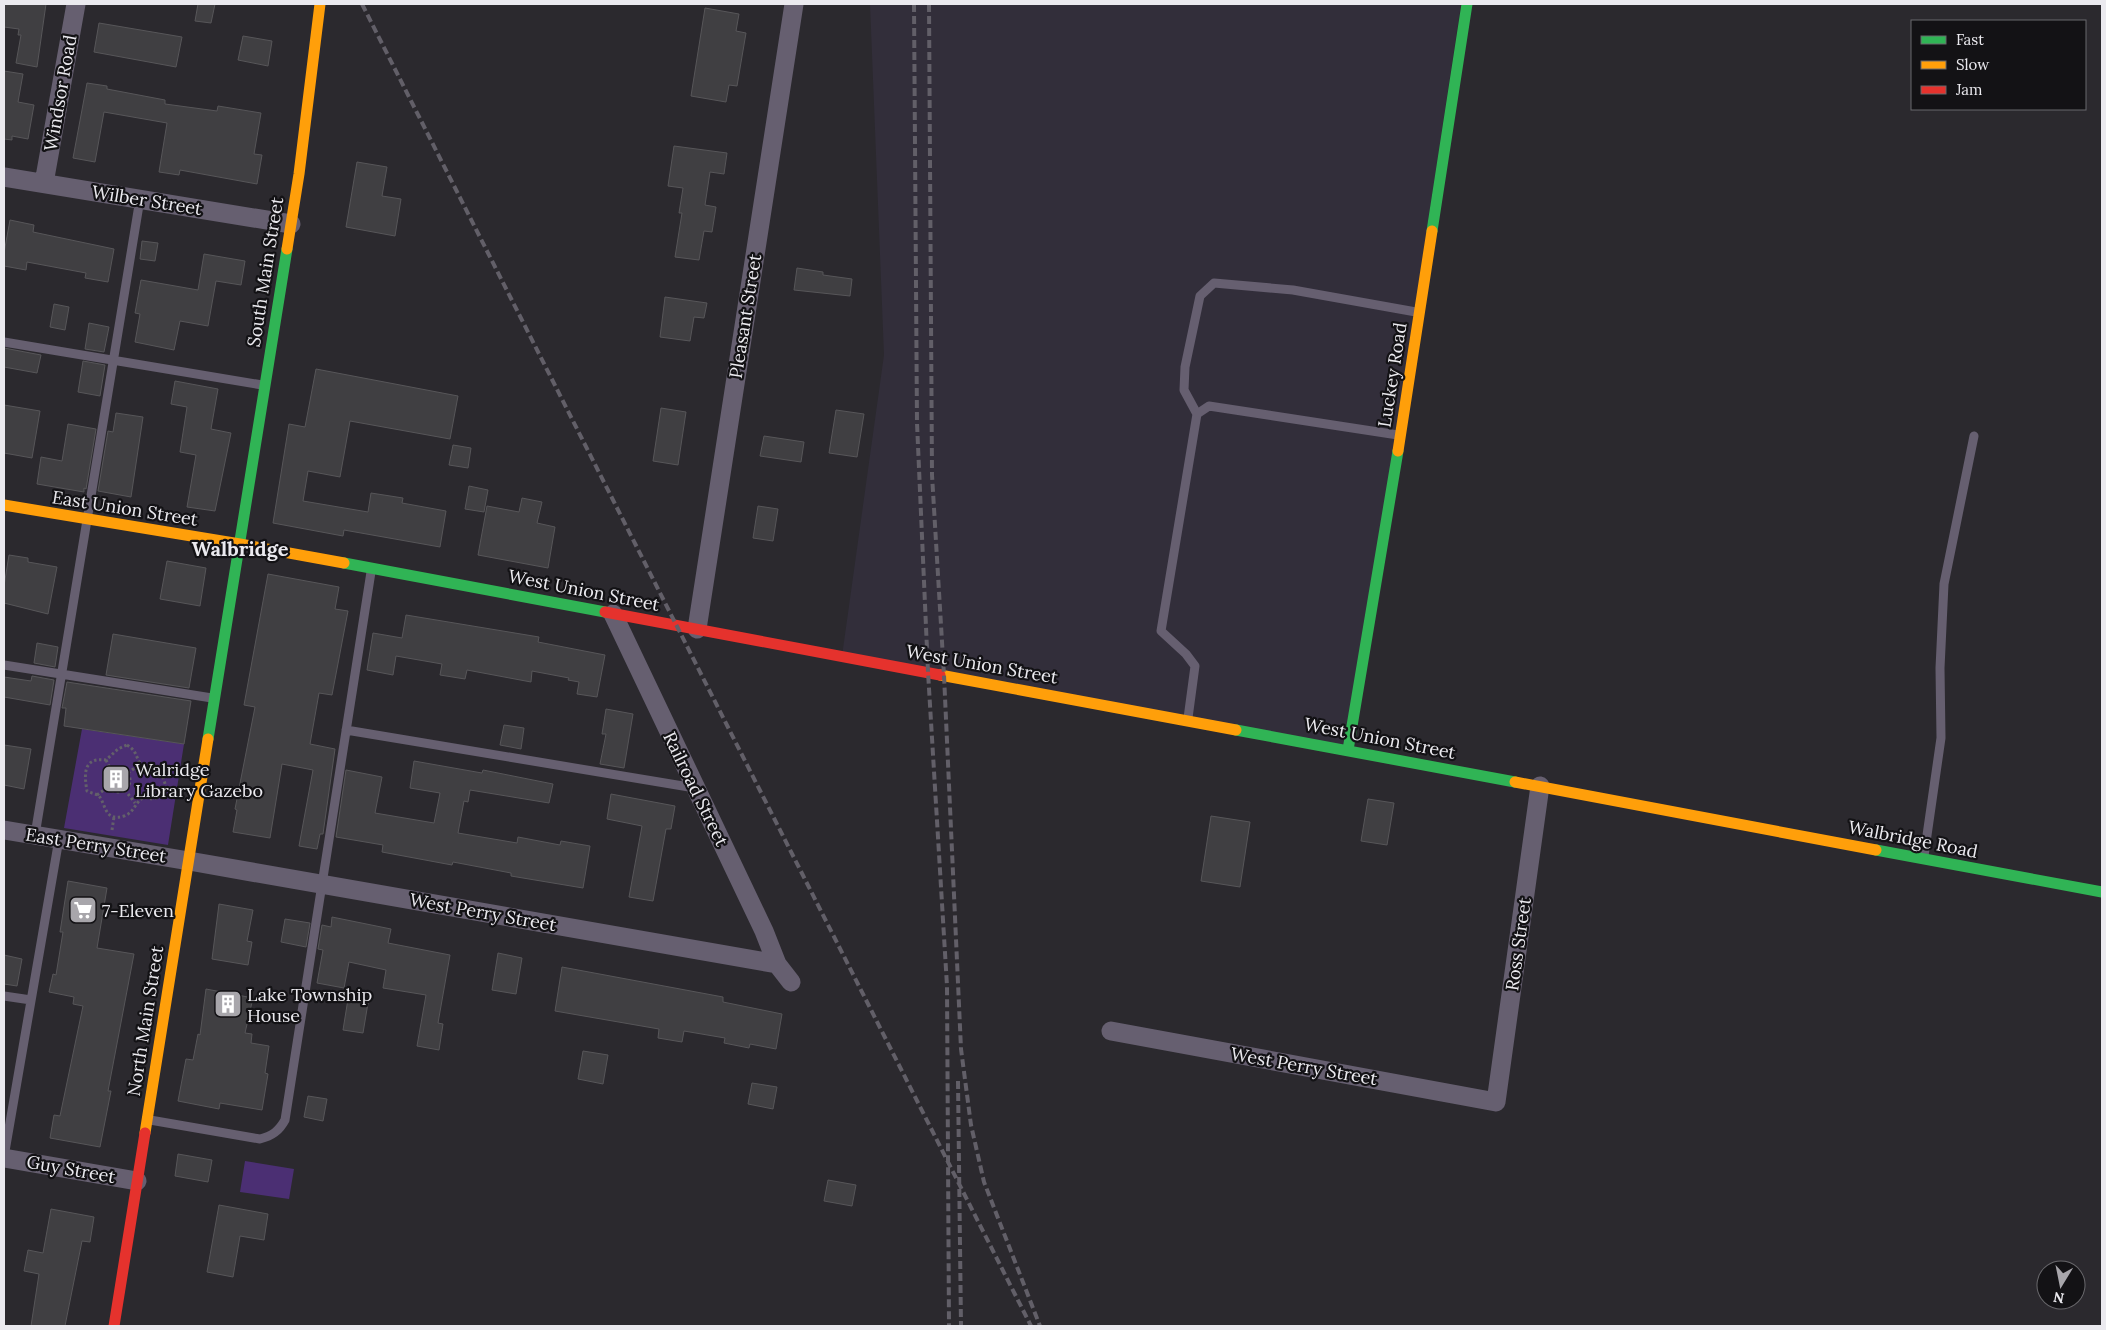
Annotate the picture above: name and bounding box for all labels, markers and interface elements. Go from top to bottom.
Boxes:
legend [1911,20,2086,110]
text: Fast [1956,30,1984,49]
street label: Windsor Road [38,33,82,153]
text: Slow [1956,55,1989,74]
text: Jam [1955,80,1983,99]
street label: Wilber Street [90,180,204,220]
street label: South Main Street [242,195,288,349]
street label: Pleasant Street [724,252,766,380]
street label: Luckey Road [1372,321,1412,429]
street label: East Union Street [50,485,200,531]
district label: Walbridge [192,536,289,561]
street label: West Union Street [506,564,662,616]
street label: West Union Street [904,639,1060,689]
street label: West Union Street [1302,712,1458,764]
street label: Railroad Street [658,728,734,850]
place label: Walridge Library Gazebo [135,758,263,802]
building icon: Walridge Library Gazebo [101,764,131,794]
street label: Walbridge Road [1846,815,1980,863]
street label: East Perry Street [24,823,168,867]
street label: West Perry Street [408,888,558,936]
supermarket icon: 7-Eleven [68,895,98,925]
street label: Ross Street [1500,896,1536,992]
place label: 7-Eleven [102,899,174,922]
street label: North Main Street [122,944,168,1098]
place label: Lake Township House [247,983,372,1027]
building icon: Lake Township House [213,989,243,1019]
street label: West Perry Street [1229,1042,1379,1090]
street label: Guy Street [25,1150,117,1188]
north arrow [2036,1260,2086,1310]
text: N [2052,1288,2066,1308]

